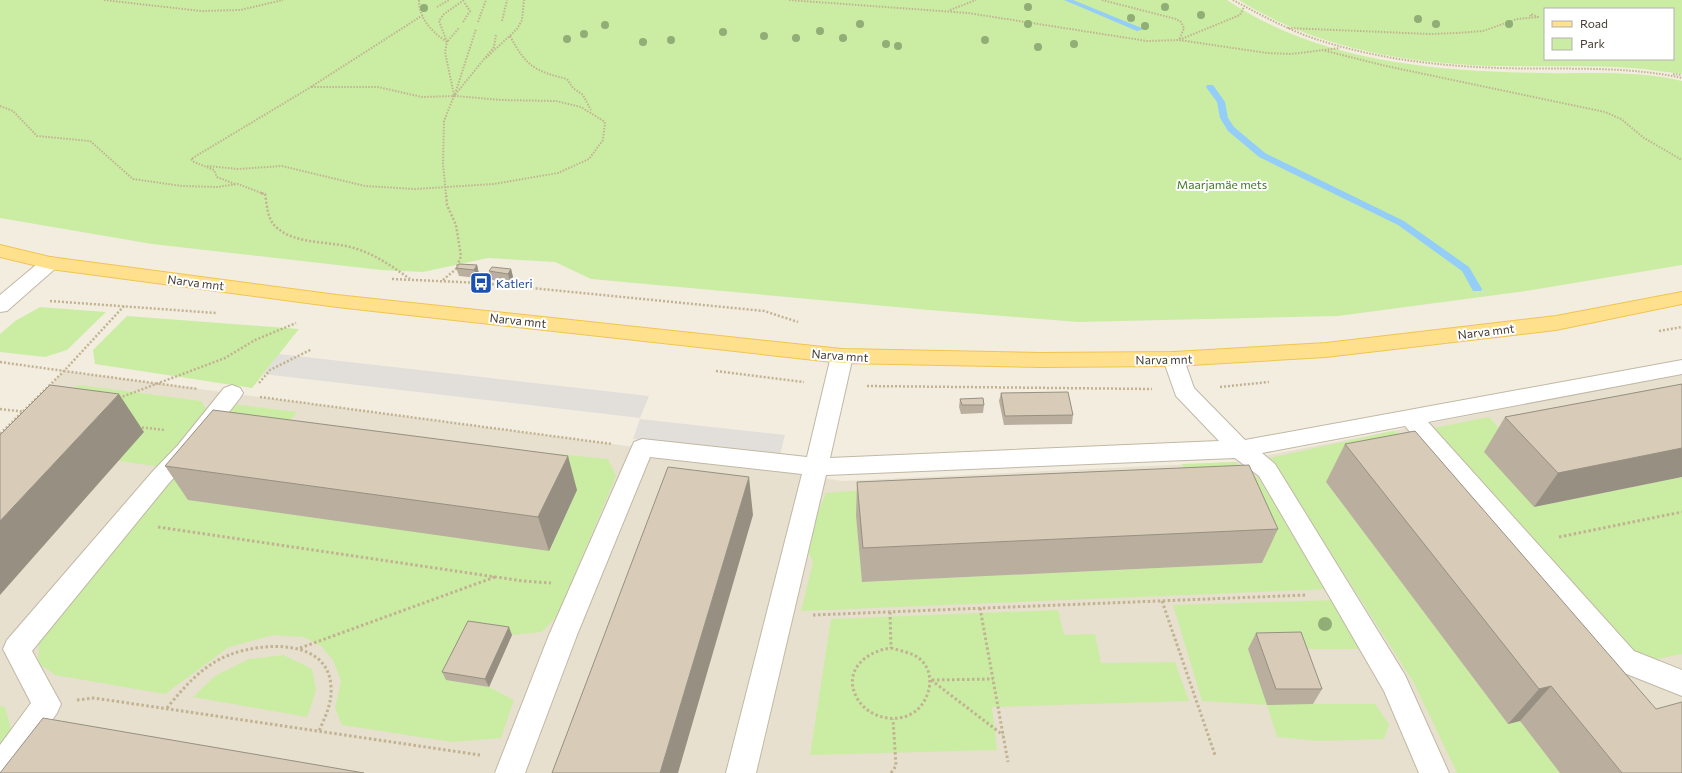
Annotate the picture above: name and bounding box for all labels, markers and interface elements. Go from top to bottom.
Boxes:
legend [1544,8,1674,60]
text: Road [1580,16,1608,30]
text: Park [1580,36,1606,50]
park label: Maarjamäe mets [1177,177,1267,191]
bus stop icon: Katleri [468,270,494,296]
street label: Narva mnt [167,272,225,292]
place label: Katleri [496,276,533,290]
street label: Narva mnt [489,310,547,330]
street label: Narva mnt [1457,321,1515,341]
street label: Narva mnt [811,346,869,364]
street label: Narva mnt [1135,352,1193,366]

